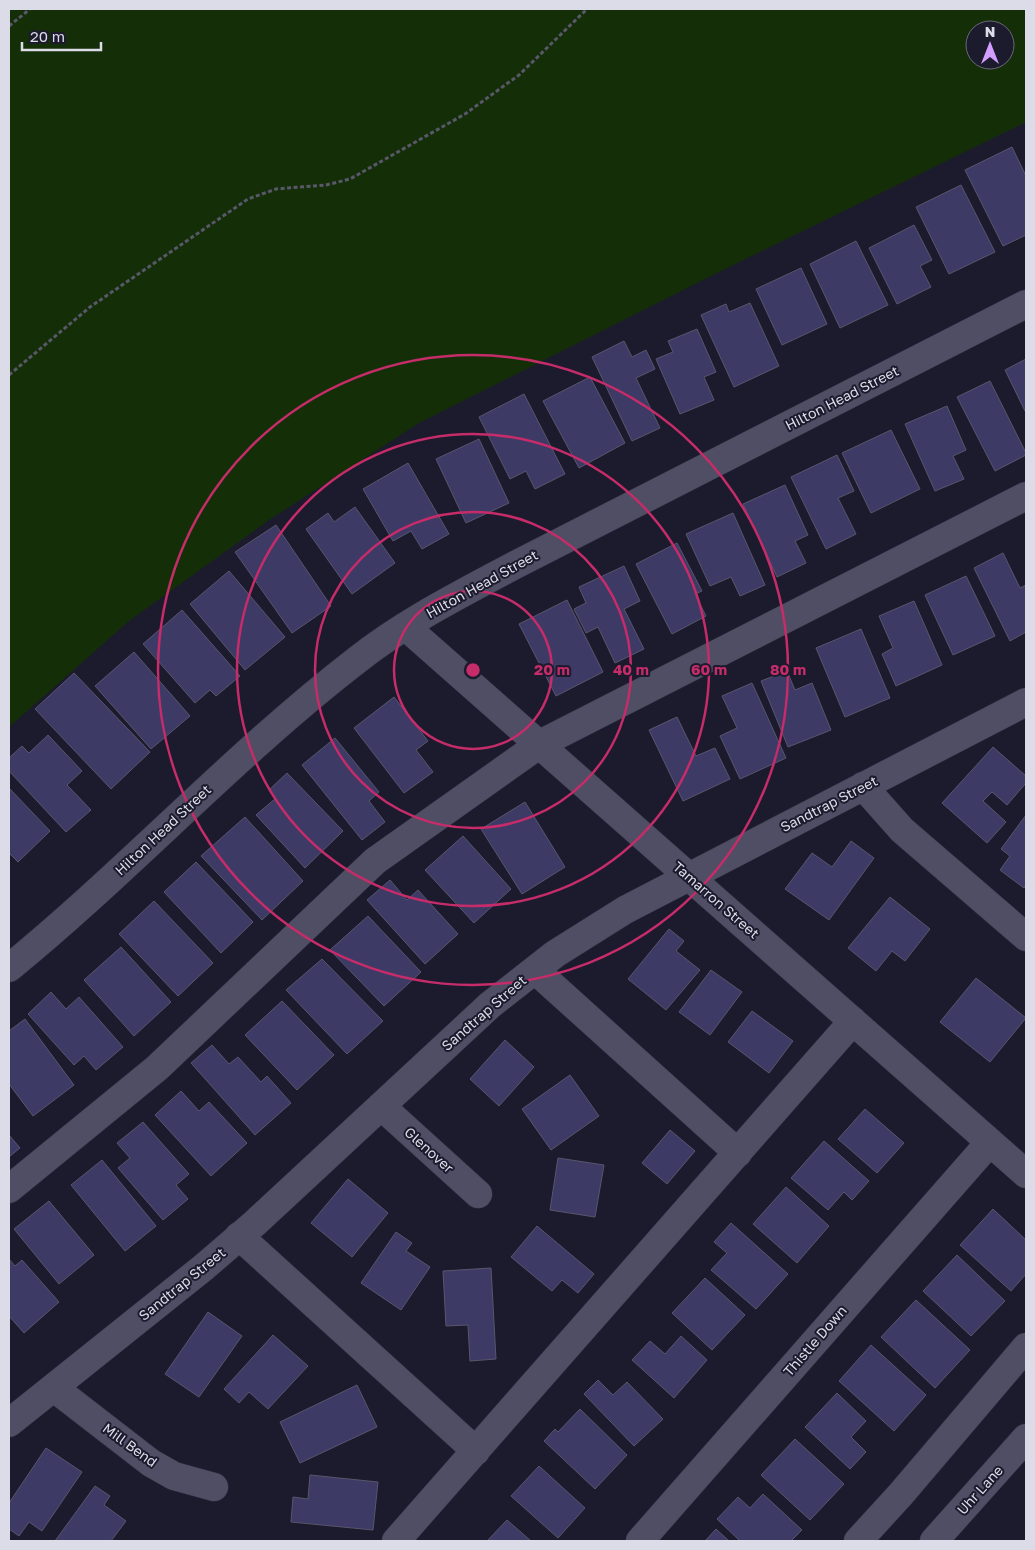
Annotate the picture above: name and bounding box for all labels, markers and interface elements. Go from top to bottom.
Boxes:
scale bar [22,20,101,52]
north arrow [965,20,1015,70]
text: N [985,23,995,40]
text: 20 m [30,27,65,45]
street label: Hilton Head Street [782,362,901,433]
street label: Hilton Head Street [423,546,541,621]
text: 20 m [534,660,570,678]
text: 40 m [613,660,649,678]
text: 60 m [691,660,727,678]
text: 80 m [770,660,806,678]
centre of rings [464,661,482,679]
street label: Sandtrap Street [777,772,880,835]
street label: Hilton Head Street [111,781,214,878]
street label: Tamarron Street [670,858,763,942]
street label: Sandtrap Street [438,971,529,1054]
street label: Glenover [401,1123,458,1176]
street label: Sandtrap Street [135,1243,228,1324]
street label: Thistle Down [779,1302,850,1379]
street label: Mill Bend [100,1419,161,1470]
street label: Uhr Lane [953,1461,1006,1518]

